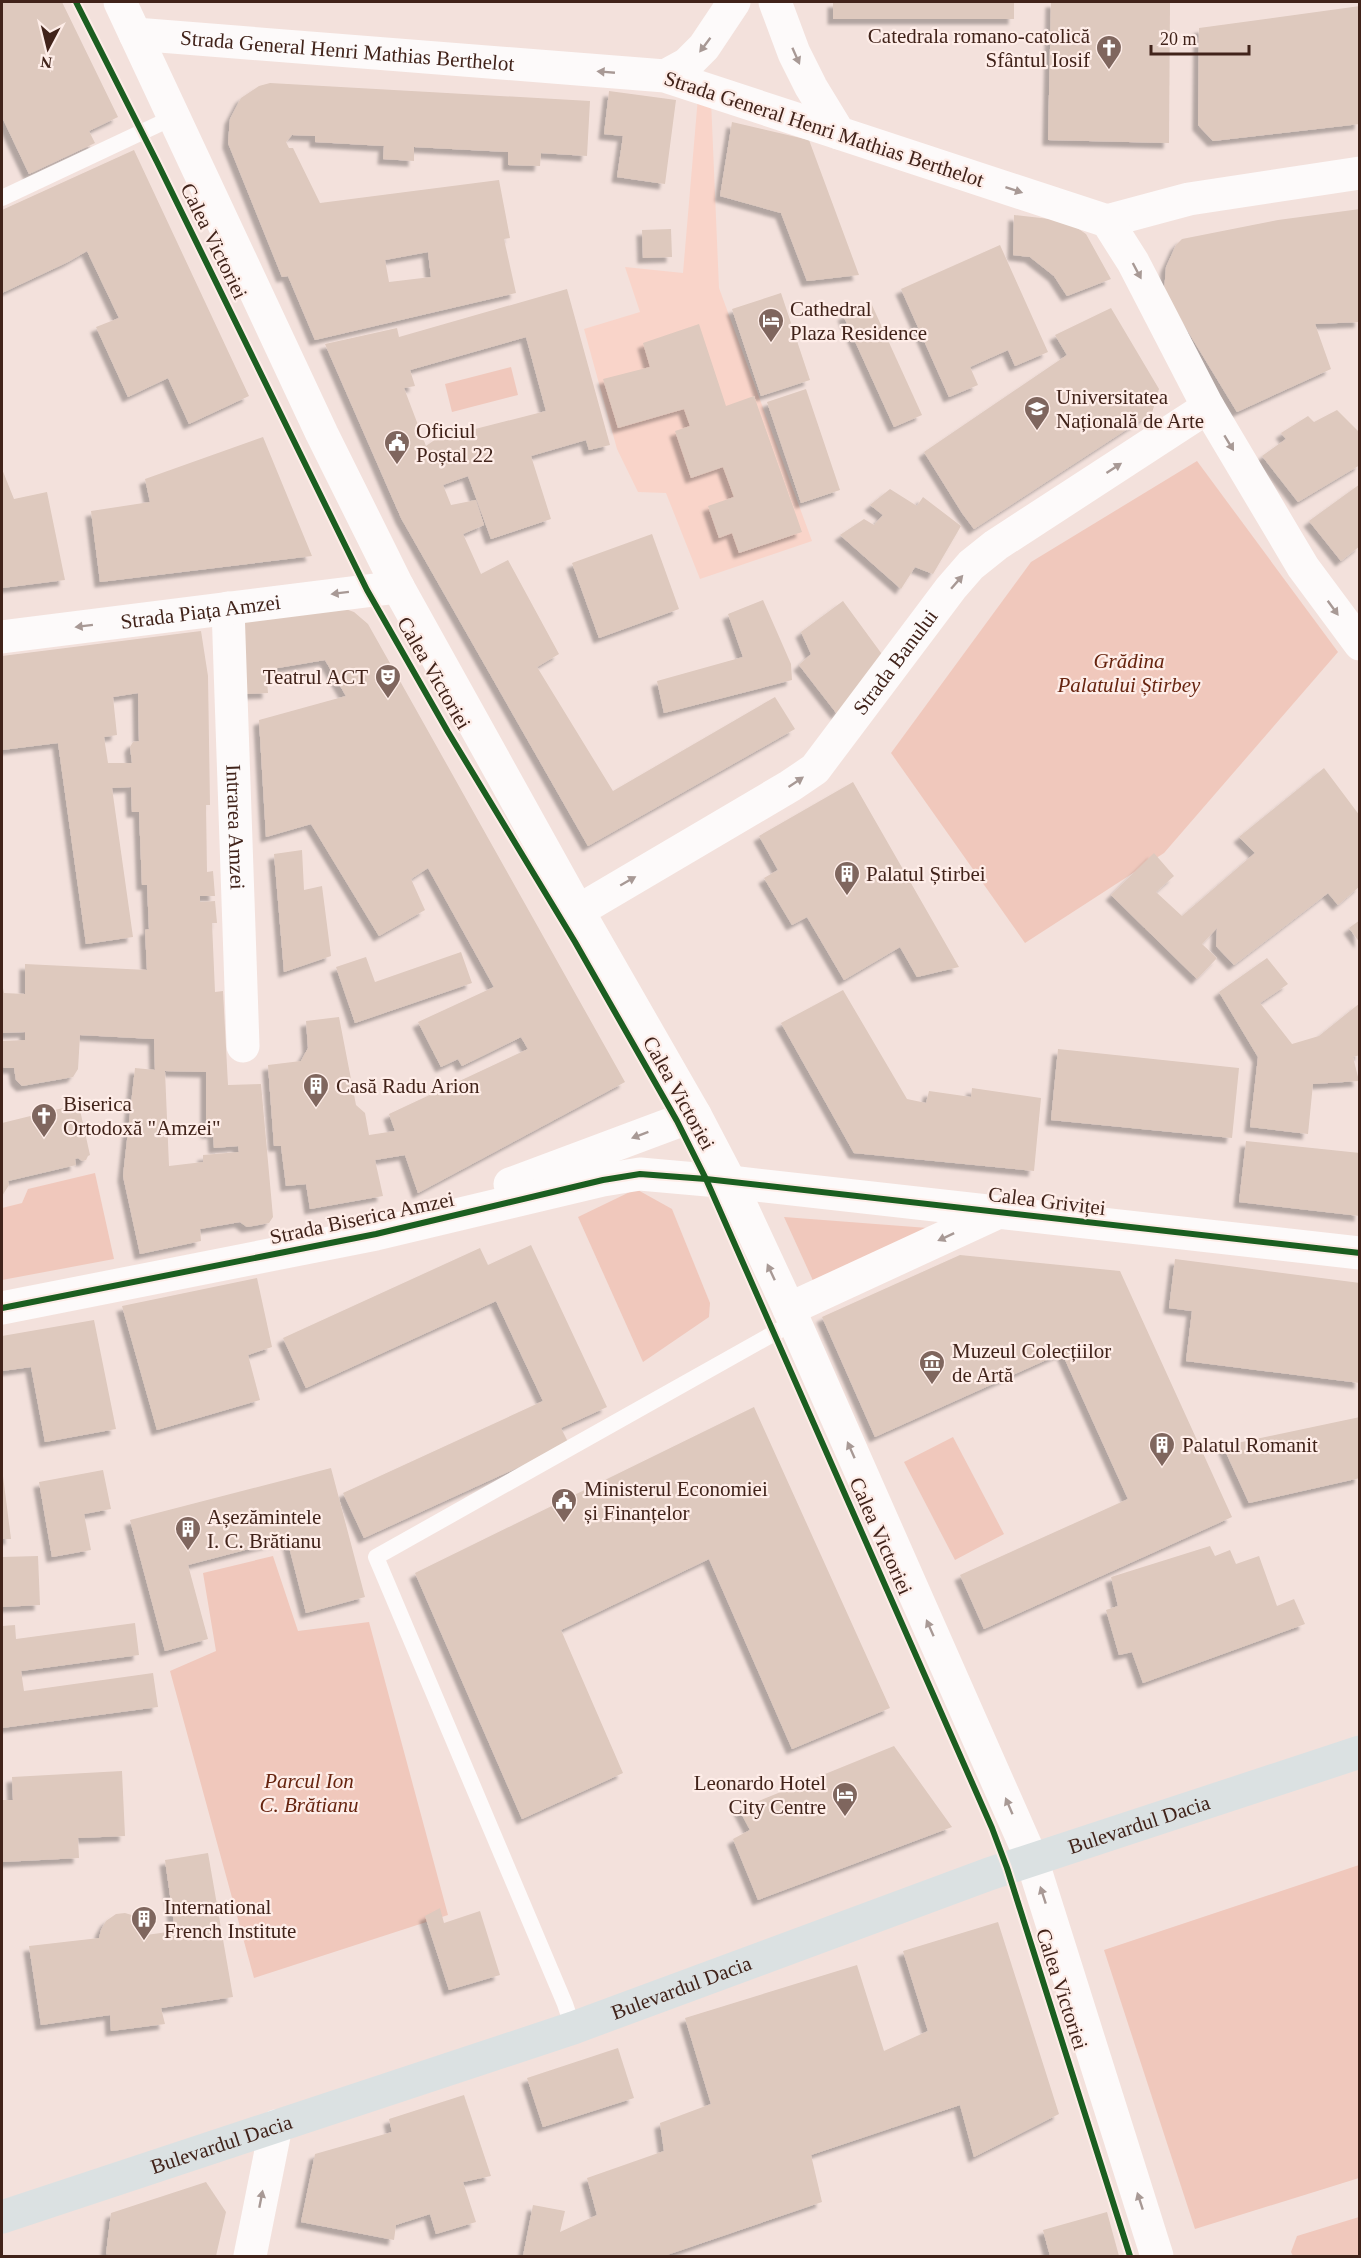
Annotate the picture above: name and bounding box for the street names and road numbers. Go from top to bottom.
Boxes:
street label: Strada General Henri Mathias Berthelot [179,26,515,76]
street label: Strada General Henri Mathias Berthelot [661,66,987,192]
street label: Calea Victoriei [176,179,252,303]
street label: Strada Piața Amzei [119,590,282,634]
street label: Strada Banului [848,605,943,720]
street label: Calea Victoriei [392,612,476,734]
street label: Intrarea Amzei [221,764,250,890]
street label: Calea Victoriei [638,1032,720,1154]
street label: Calea Griviței [987,1182,1107,1220]
street label: Strada Biserica Amzei [268,1187,456,1249]
street label: Calea Victoriei [844,1474,918,1599]
street label: Bulevardul Dacia [1065,1790,1214,1859]
street label: Calea Victoriei [1031,1925,1093,2053]
street label: Bulevardul Dacia [608,1951,755,2025]
street label: Bulevardul Dacia [147,2110,296,2179]

